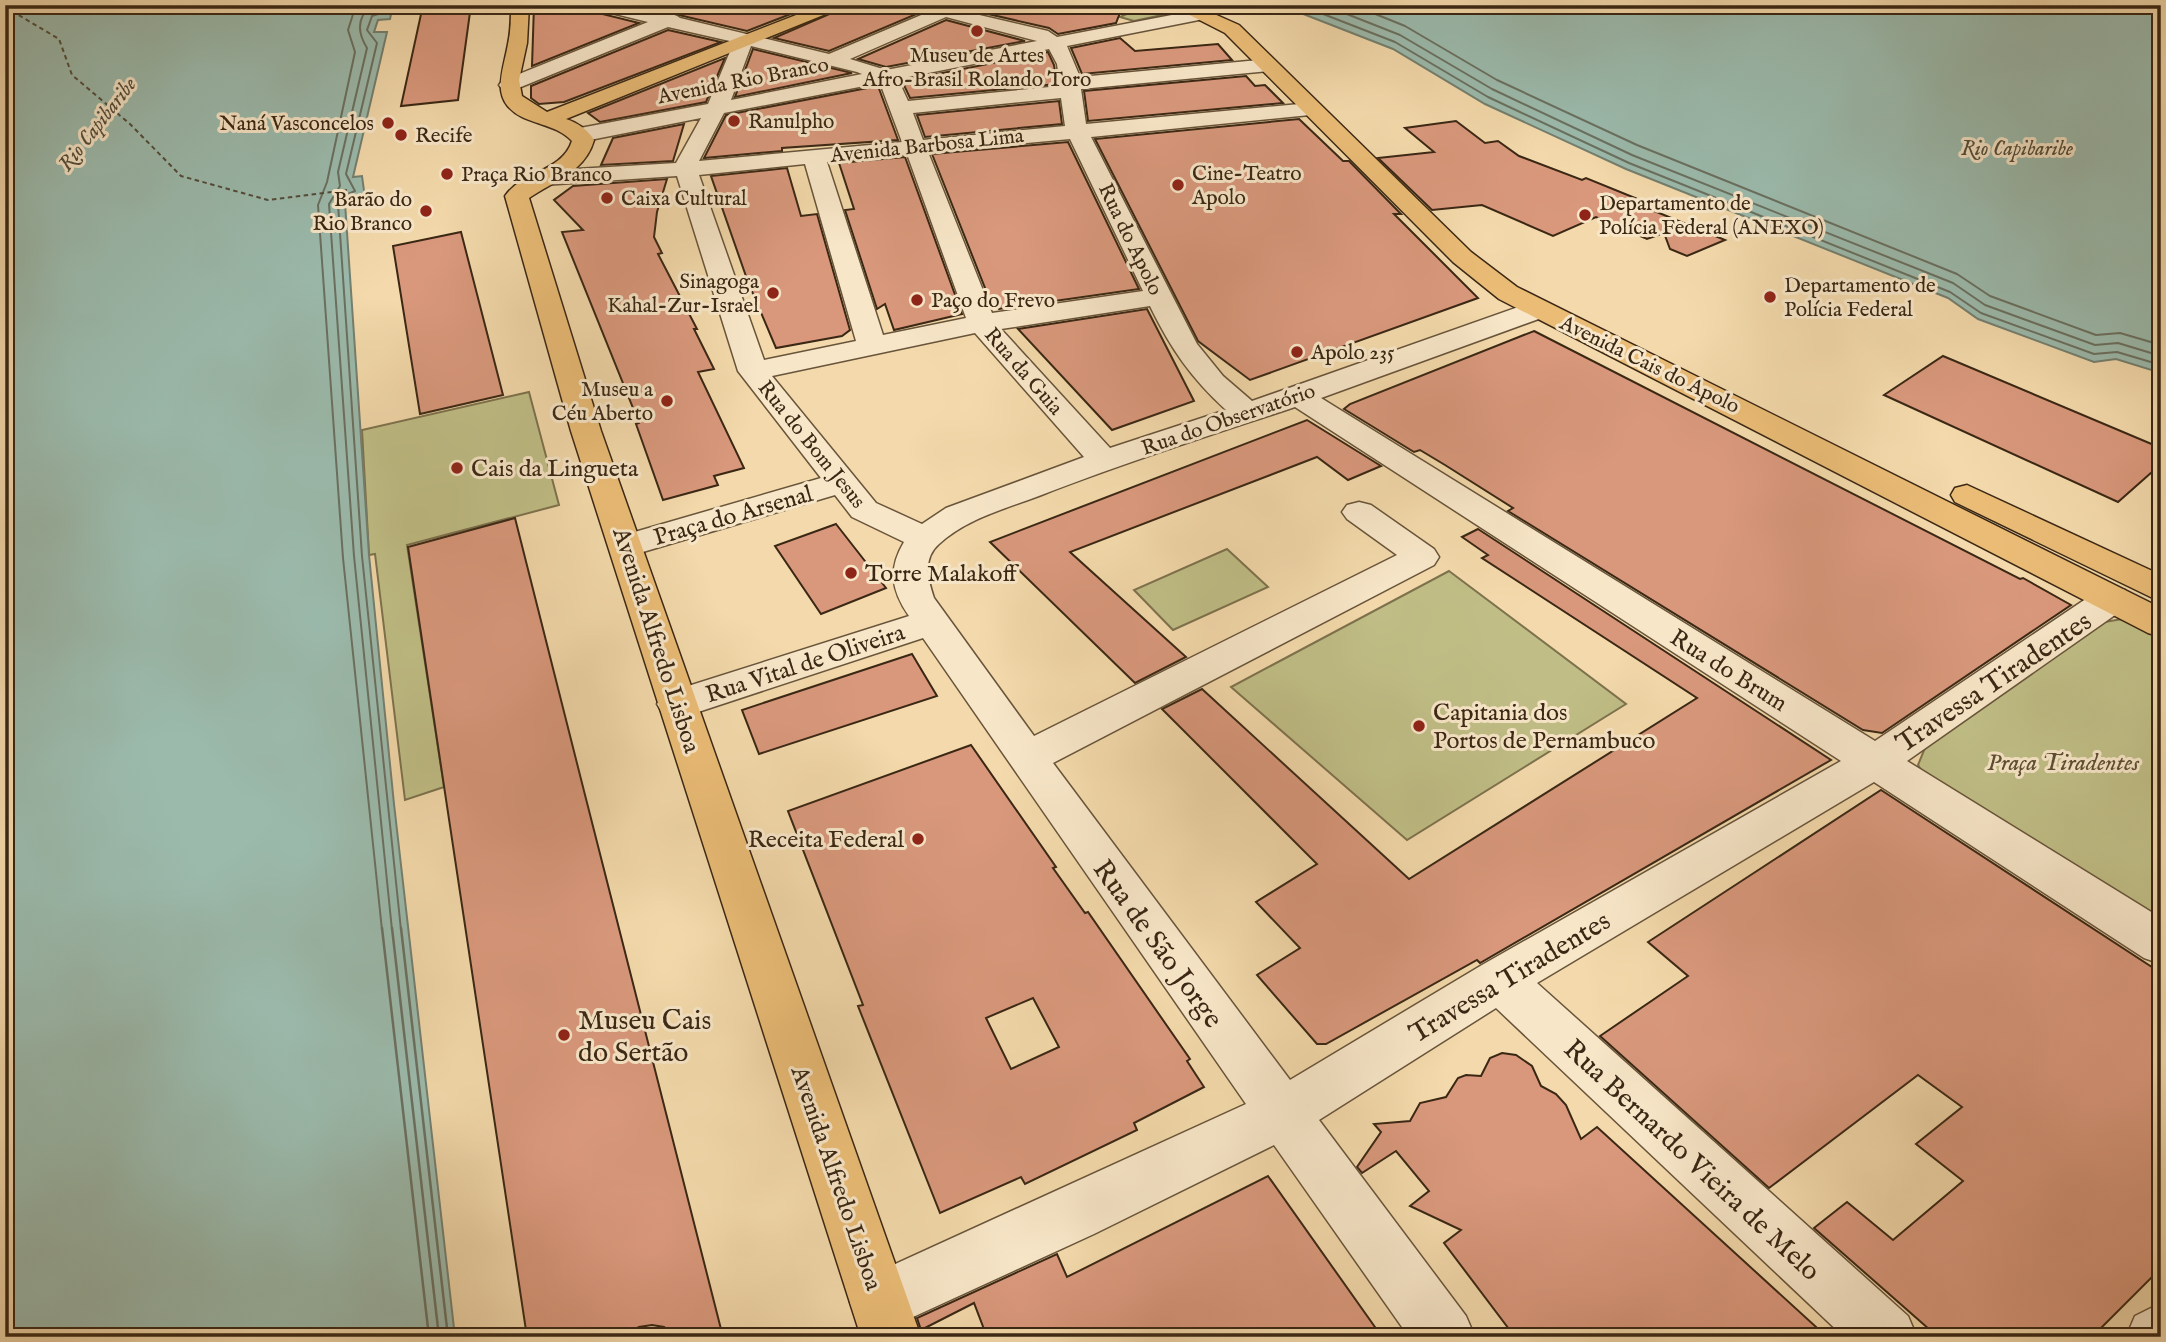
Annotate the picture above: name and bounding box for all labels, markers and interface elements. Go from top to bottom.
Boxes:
marker: Museu de Artes Afro-Brasil Rolando Toro [969,23,985,39]
place label: Museu de Artes Afro-Brasil Rolando Toro [862,43,1091,94]
street label: Avenida Rio Branco [654,52,831,111]
water label: Rio Capibaribe [53,73,143,177]
place label: Ranulpho [748,109,834,136]
place label: Naná Vasconcelos [219,111,374,138]
marker: Ranulpho [726,113,742,129]
marker: Naná Vasconcelos [380,115,396,131]
place label: Recife [415,123,473,150]
street label: Avenida Barbosa Lima [828,123,1026,170]
marker: Recife [393,127,409,143]
water label: Rio Capibaribe [1961,136,2073,163]
place label: Cine-Teatro Apolo [1191,161,1302,212]
place label: Praça Rio Branco [461,162,612,189]
marker: Praça Rio Branco [439,166,455,182]
marker: Cine-Teatro Apolo [1170,177,1186,193]
street label: Rua do Apolo [1091,179,1168,300]
place label: Caixa Cultural [621,186,747,213]
place label: Barão do Rio Branco [313,187,412,238]
marker: Caixa Cultural [599,190,615,206]
place label: Departamento de Polícia Federal (ANEXO) [1599,191,1824,242]
marker: Barão do Rio Branco [418,203,434,219]
marker: Departamento de Polícia Federal (ANEXO) [1577,207,1593,223]
place label: Sinagoga Kahal-Zur-Israel [607,269,760,320]
place label: Departamento de Polícia Federal [1784,273,1936,324]
marker: Sinagoga Kahal-Zur-Israel [765,285,781,301]
place label: Paço do Frevo [931,288,1055,315]
marker: Departamento de Polícia Federal [1762,289,1778,305]
marker: Paço do Frevo [909,292,925,308]
street label: Avenida Cais do Apolo [1554,310,1744,421]
street label: Rua da Guia [977,323,1069,422]
place label: Apolo 235 [1310,340,1395,367]
marker: Apolo 235 [1289,344,1305,360]
street label: Rua do Bom Jesus [751,375,871,514]
place label: Museu a Céu Aberto [552,377,654,428]
street label: Rua do Observatório [1138,378,1319,463]
marker: Museu a Céu Aberto [659,393,675,409]
place label: Cais da Lingueta [471,454,639,485]
marker: Cais da Lingueta [449,460,465,476]
street label: Praça do Arsenal [650,479,817,554]
street label: Avenida Alfredo Lisboa [604,523,707,758]
place label: Torre Malakoff [865,559,1020,590]
marker: Torre Malakoff [843,565,859,581]
street label: Travessa Tiradentes [1890,605,2099,761]
street label: Rua Vital de Oliveira [702,617,910,711]
street label: Rua do Brum [1664,623,1793,720]
place label: Capitania dos Portos de Pernambuco [1433,698,1655,757]
marker: Capitania dos Portos de Pernambuco [1411,718,1427,734]
park label: Praça Tiradentes [1987,748,2140,779]
place label: Receita Federal [748,825,904,856]
marker: Receita Federal [910,831,926,847]
street label: Rua de São Jorge [1084,853,1230,1036]
street label: Travessa Tiradentes [1403,904,1617,1052]
place label: Museu Cais do Sertão [578,1004,711,1071]
marker: Museu Cais do Sertão [556,1027,572,1043]
street label: Rua Bernardo Vieira de Melo [1555,1032,1827,1289]
street label: Avenida Alfredo Lisboa [782,1061,889,1295]

